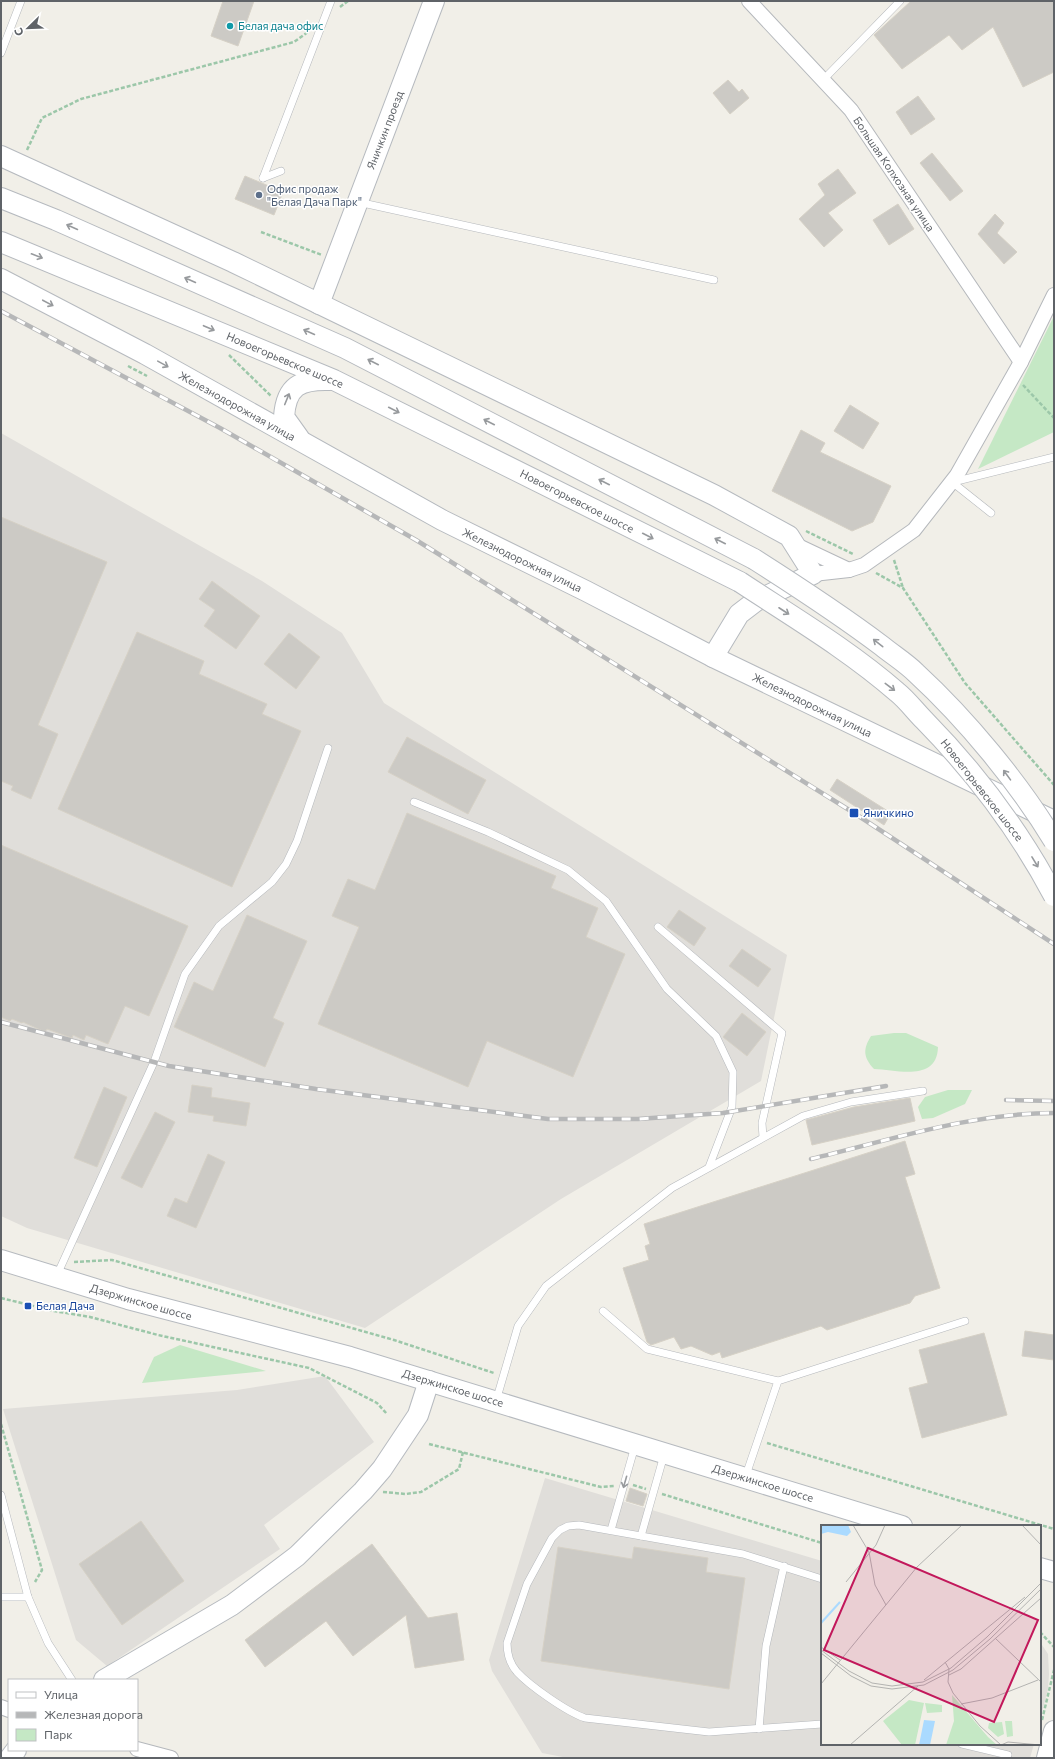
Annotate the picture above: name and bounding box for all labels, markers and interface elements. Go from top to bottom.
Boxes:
north arrow [8,8,48,48]
place label: Белая дача офис [238,19,323,32]
marker: Белая дача офис [225,21,235,31]
text: С [11,26,26,38]
street label: Яничкин проезд [364,88,406,171]
street label: Большая Колхозная улица [851,114,938,233]
place label: Офис продаж "Белая Дача Парк" [267,182,362,208]
marker: Офис продаж "Белая Дача Парк" [254,190,264,200]
one-way arrow [66,223,78,230]
one-way arrow [31,253,43,260]
one-way arrow [185,275,197,283]
one-way arrow [42,300,54,308]
one-way arrow [203,324,215,332]
one-way arrow [304,328,316,335]
street label: Новоегорьевское шоссе [225,329,346,390]
one-way arrow [367,358,379,366]
one-way arrow [157,361,169,369]
street label: Железнодорожная улица [177,368,298,443]
one-way arrow [284,394,291,406]
one-way arrow [387,407,399,414]
one-way arrow [483,418,495,425]
street label: Новоегорьевское шоссе [518,466,636,535]
one-way arrow [598,478,610,485]
street label: Железнодорожная улица [460,525,584,594]
one-way arrow [641,533,653,541]
one-way arrow [714,537,726,545]
one-way arrow [778,607,789,615]
one-way arrow [872,639,883,647]
street label: Железнодорожная улица [750,670,874,739]
one-way arrow [884,682,895,691]
street label: Новоегорьевское шоссе [938,736,1026,843]
one-way arrow [1003,770,1011,781]
place label: Яничкино [863,806,914,819]
marker: Яничкино [848,807,860,819]
one-way arrow [1031,856,1039,868]
street label: Дзержинское шоссе [89,1281,194,1322]
place label: Белая Дача [36,1299,95,1312]
marker: Белая Дача [23,1301,33,1311]
street label: Дзержинское шоссе [401,1366,506,1409]
street label: Дзержинское шоссе [711,1461,816,1504]
one-way arrow [621,1475,628,1488]
inset map [821,1525,1041,1745]
legend [8,1679,138,1751]
text: Улица [44,1687,78,1701]
text: Железная дорога [44,1707,143,1721]
text: Парк [44,1727,73,1741]

